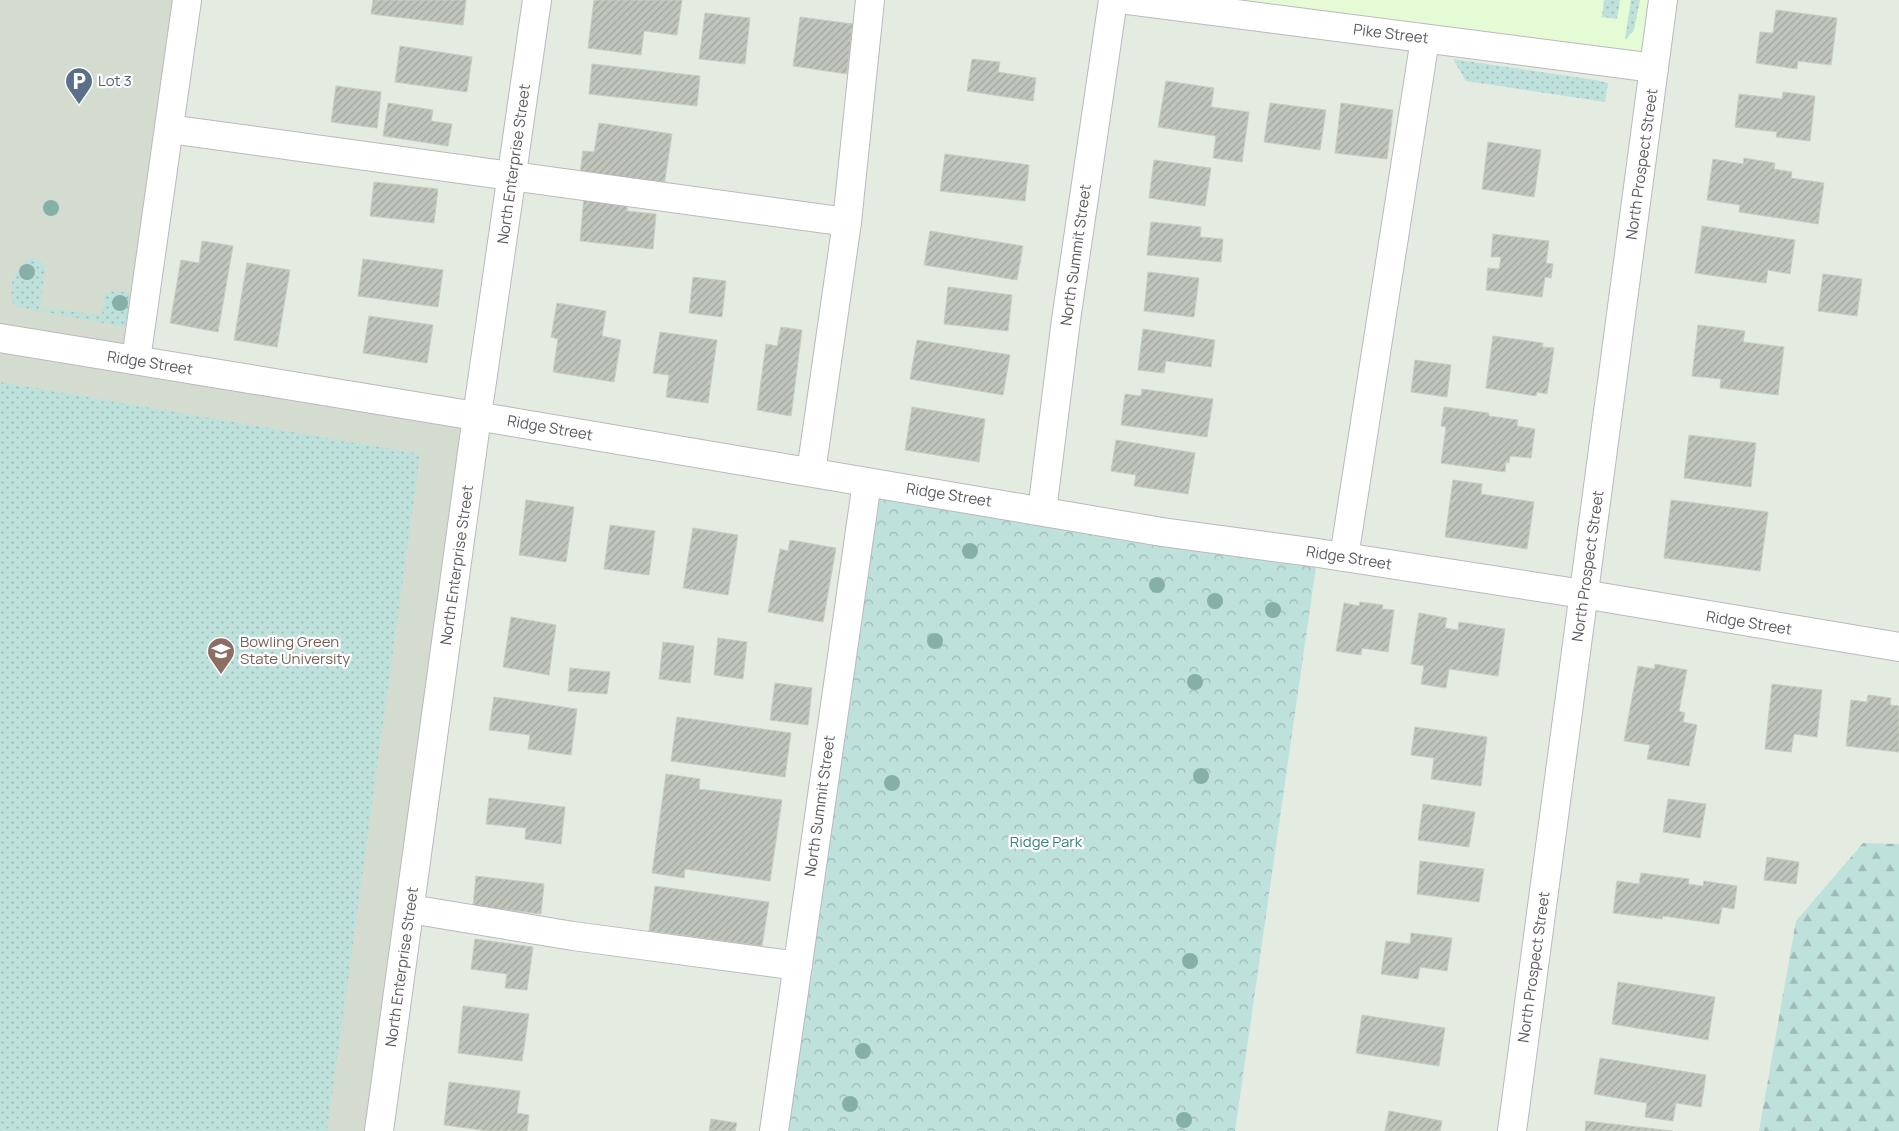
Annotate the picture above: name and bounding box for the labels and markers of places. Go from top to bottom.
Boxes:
parking icon: Lot 3 [64,66,94,105]
place label: Lot 3 [98,70,132,91]
place label: Bowling Green State University [240,631,350,669]
school or university icon: Bowling Green State University [206,636,236,675]

